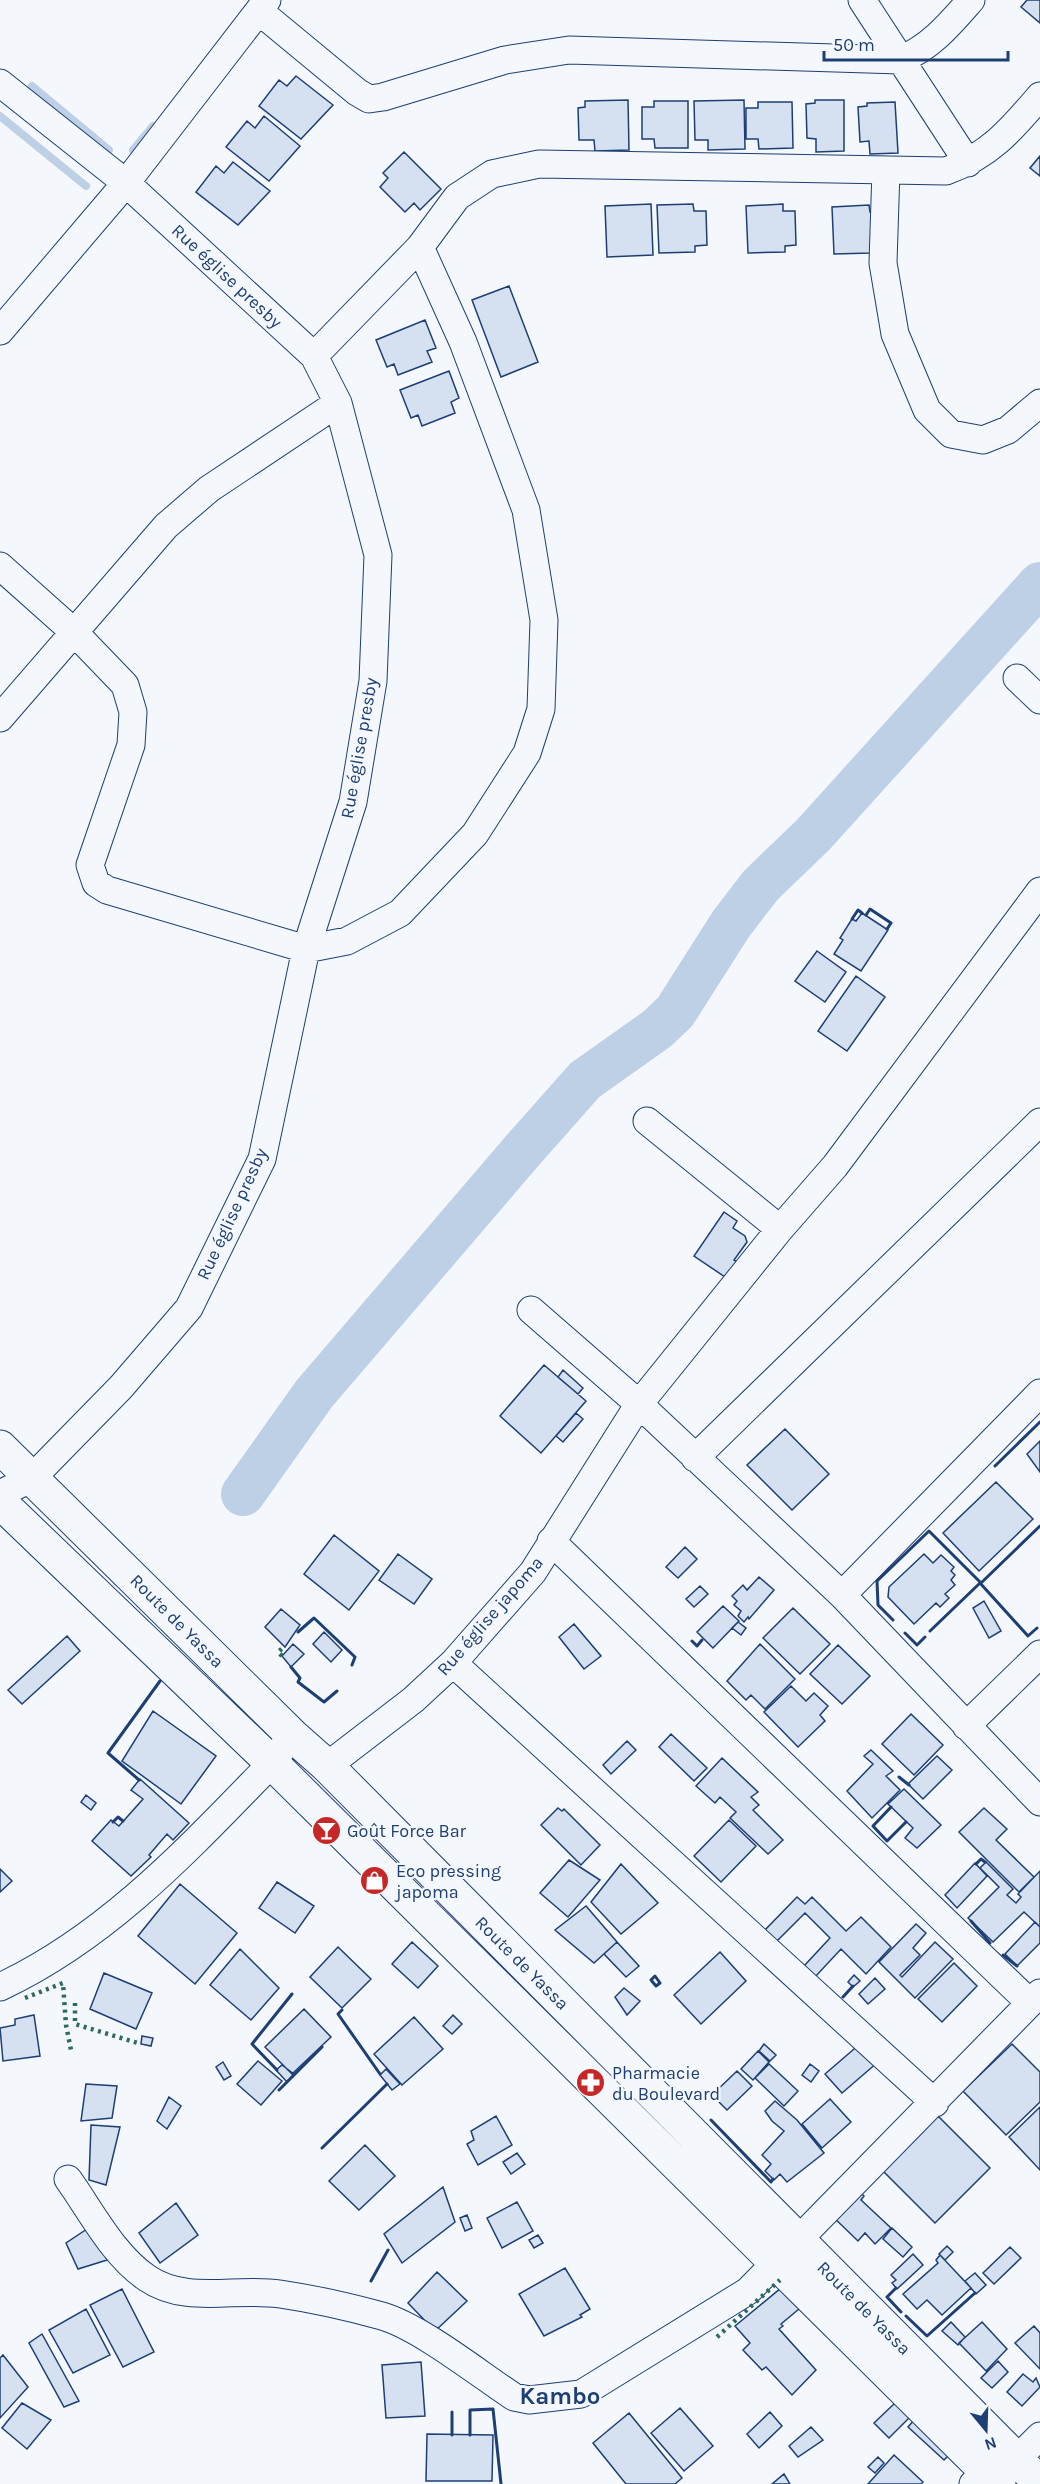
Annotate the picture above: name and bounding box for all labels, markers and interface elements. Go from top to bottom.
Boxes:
scale bar [824,24,1008,62]
text: 50 m [833,34,875,56]
street label: Rue église presby [167,219,287,333]
street label: Rue église presby [336,675,382,820]
street label: Rue église presby [192,1144,272,1283]
street label: Rue église japoma [432,1552,548,1680]
street label: Route de Yassa [125,1569,229,1673]
bar icon: Goût Force Bar [310,1815,342,1847]
place label: Goût Force Bar [347,1820,467,1842]
place label: Eco pressing japoma [394,1860,501,1903]
shop icon: Eco pressing japoma [359,1865,391,1897]
street label: Route de Yassa [470,1911,574,2015]
place label: Pharmacie du Boulevard [612,2062,720,2105]
pharmacy icon: Pharmacie du Boulevard [575,2067,607,2099]
street label: Route de Yassa [812,2256,916,2360]
district label: Kambo [520,2382,600,2410]
north arrow [956,2400,1016,2460]
text: N [982,2433,999,2455]

